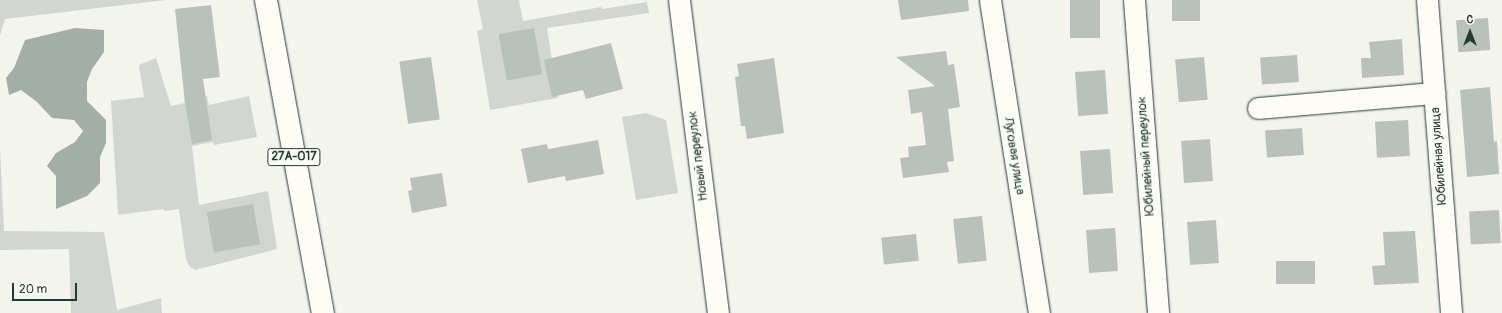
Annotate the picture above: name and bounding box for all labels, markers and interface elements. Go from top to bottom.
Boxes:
north arrow [1450,12,1490,52]
text: С [1467,13,1473,26]
street label: Юбилейный переулок [1134,96,1158,216]
street label: Юбилейная улица [1428,107,1450,205]
street label: Новый переулок [685,110,711,202]
street label: Луговая улица [1000,116,1028,196]
road number: 27А-017 [267,147,321,167]
scale bar [14,275,79,301]
text: 20 m [19,282,47,297]

